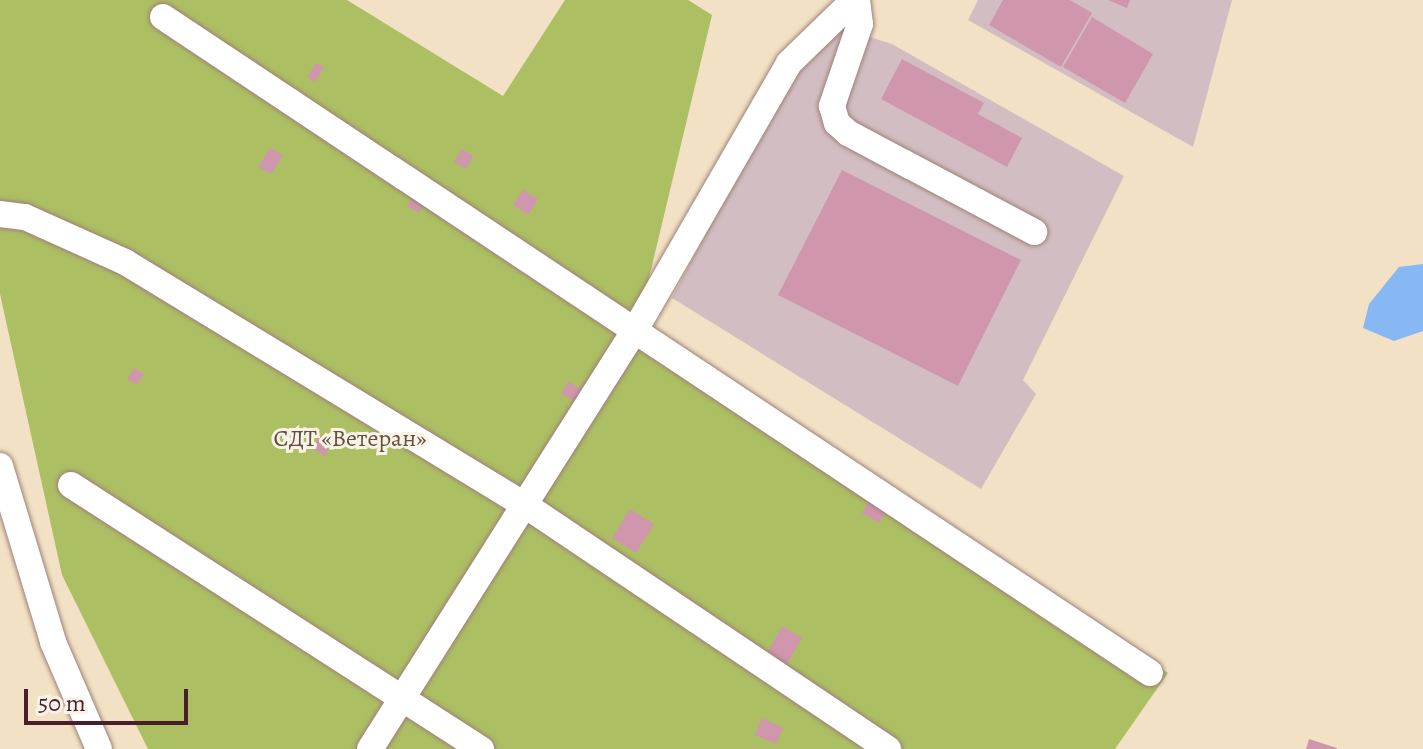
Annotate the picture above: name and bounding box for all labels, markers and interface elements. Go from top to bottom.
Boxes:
park label: СДТ «Ветеран» [274,425,426,453]
scale bar [28,673,192,723]
text: 50 m [38,687,86,719]

